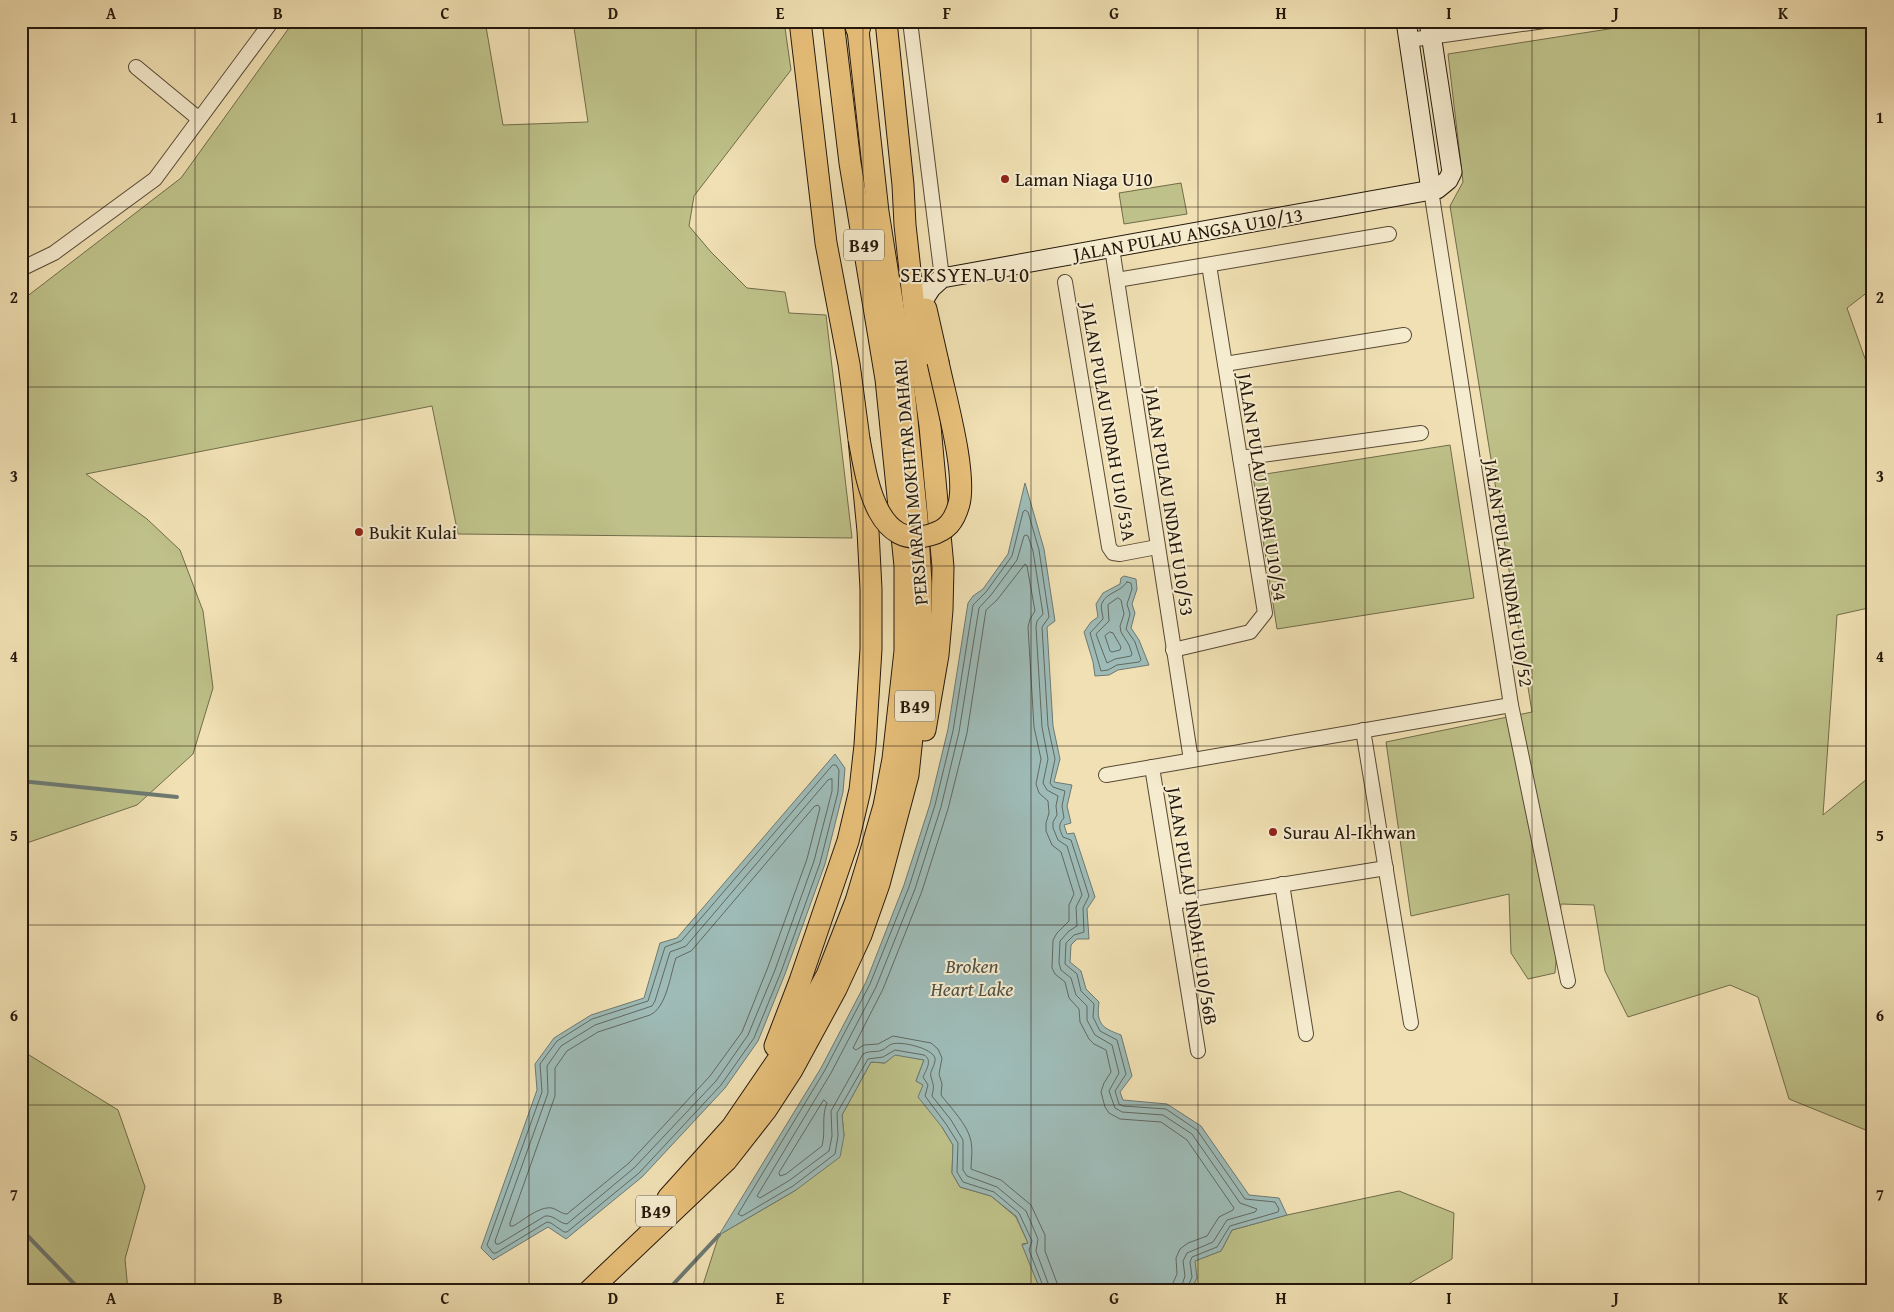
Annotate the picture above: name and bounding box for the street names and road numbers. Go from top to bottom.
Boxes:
street label: JALAN PULAU ANGSA U10/13 [1069,200,1305,268]
road number: B49 [844,230,884,260]
street label: JALAN PULAU INDAH U10/53A [1074,299,1144,544]
street label: PERSIARAN MOKHTAR DAHARI [885,358,935,606]
street label: JALAN PULAU INDAH U10/54 [1231,369,1295,603]
street label: JALAN PULAU INDAH U10/53 [1138,384,1202,618]
street label: JALAN PULAU INDAH U10/52 [1477,455,1541,689]
road number: B49 [895,690,935,721]
street label: JALAN PULAU INDAH U10/56B [1160,783,1226,1027]
road number: B49 [636,1196,676,1226]

